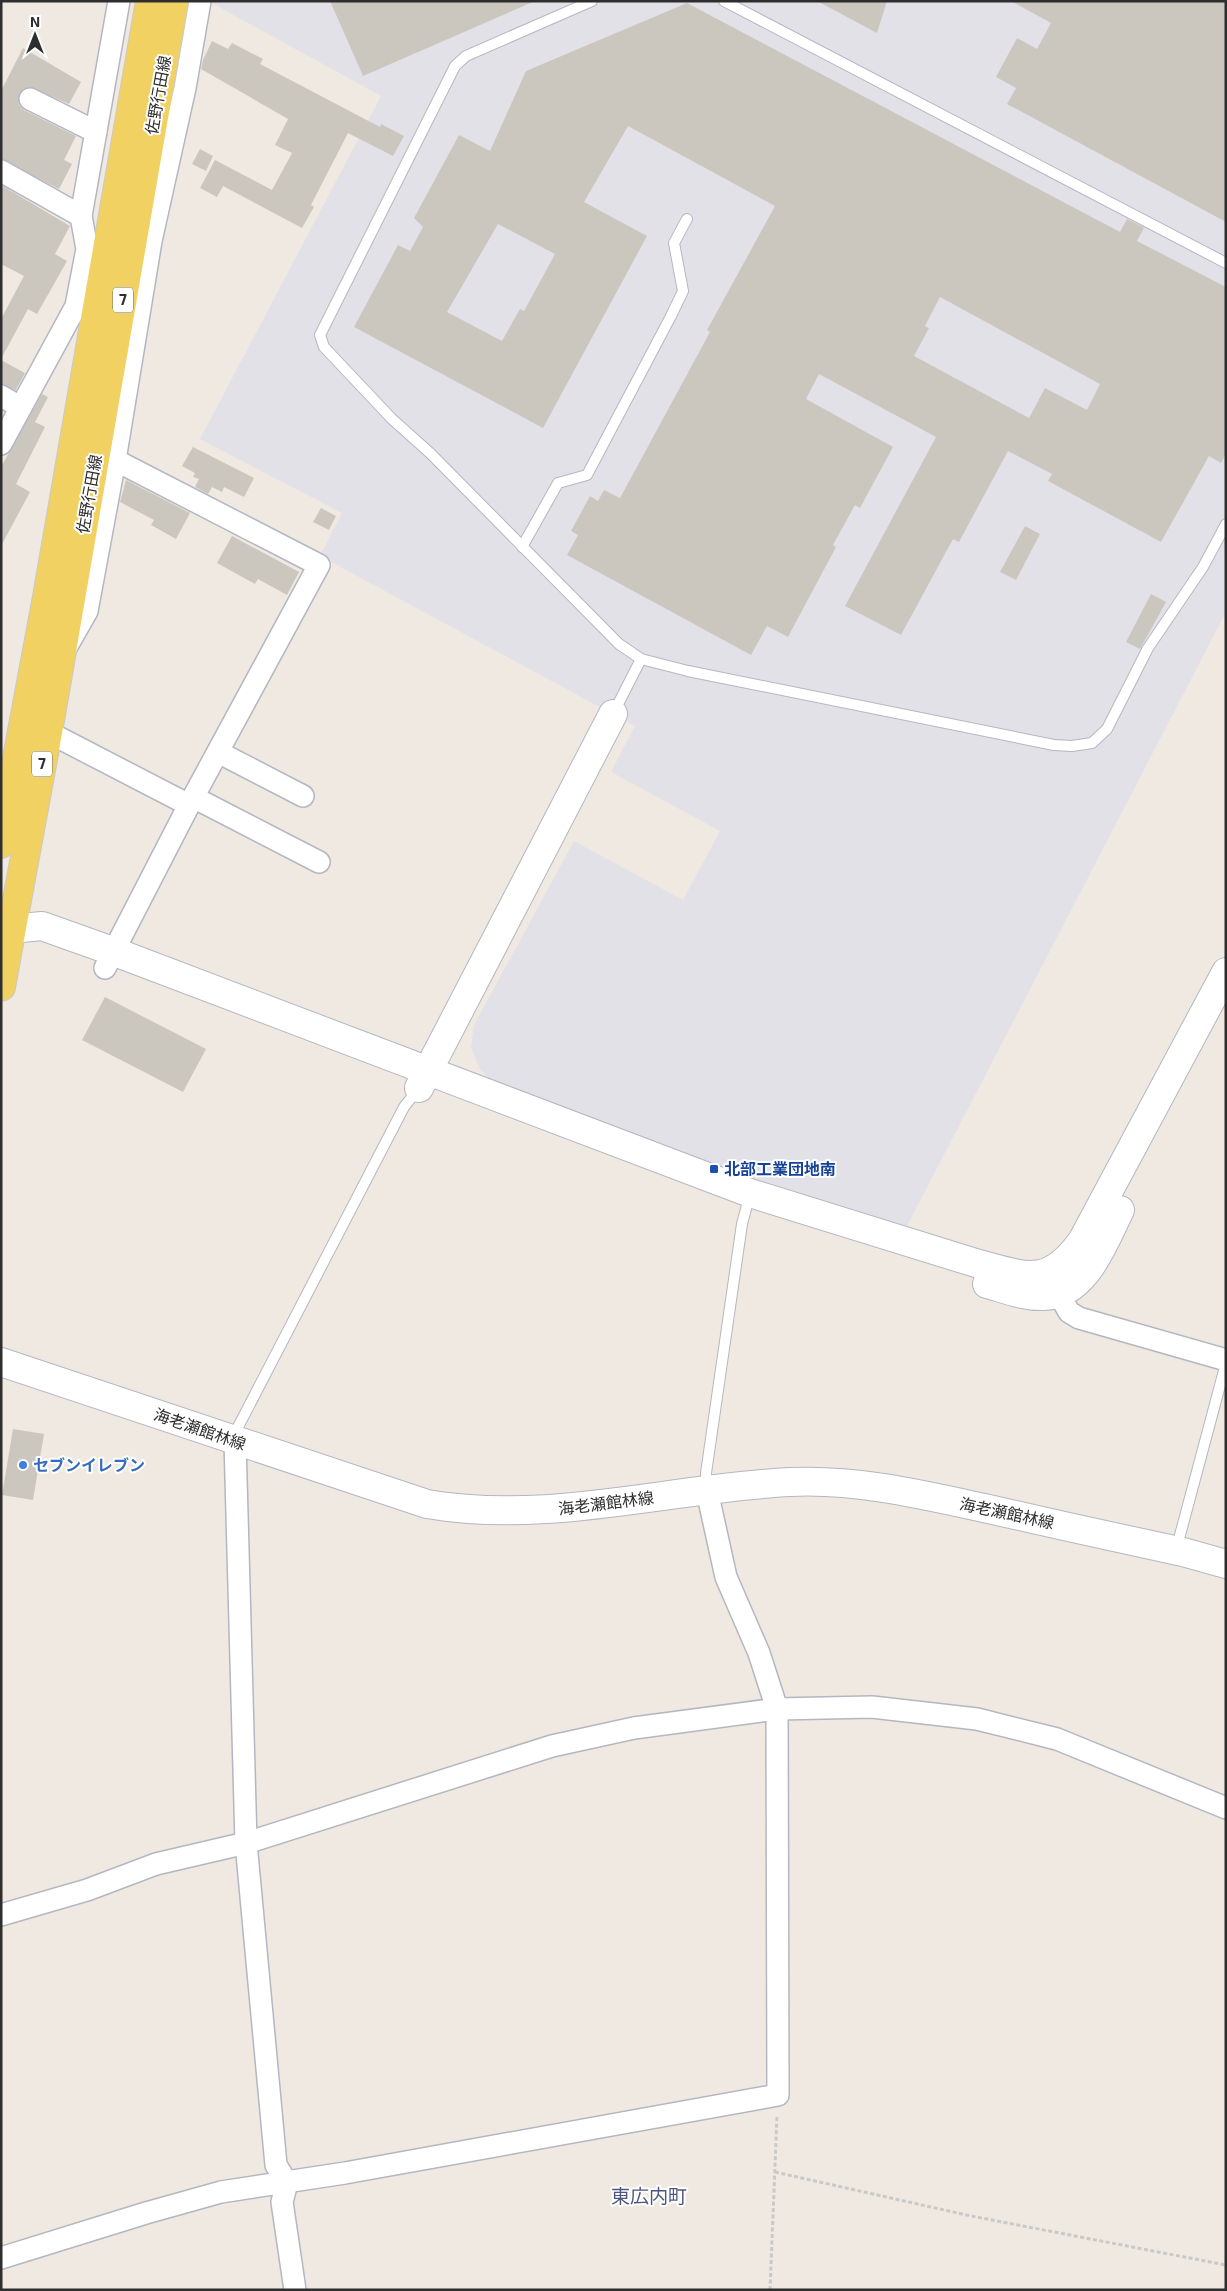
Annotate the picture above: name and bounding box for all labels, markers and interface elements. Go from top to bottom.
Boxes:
north arrow [10,10,60,60]
text: N [30,13,40,30]
street label: 佐野行田線 [141,54,174,136]
road number: 7 [113,288,133,312]
street label: 佐野行田線 [72,453,105,535]
road number: 7 [32,752,52,776]
place label: 北部工業団地南 [724,1159,836,1178]
marker: 北部工業団地南 [708,1163,720,1175]
street label: 海老瀬館林線 [152,1404,249,1453]
place label: セブンイレブン [33,1455,145,1474]
marker: セブンイレブン [17,1459,29,1471]
street label: 海老瀬館林線 [557,1487,655,1518]
street label: 海老瀬館林線 [958,1493,1056,1532]
district label: 東広内町 [611,2184,687,2207]

